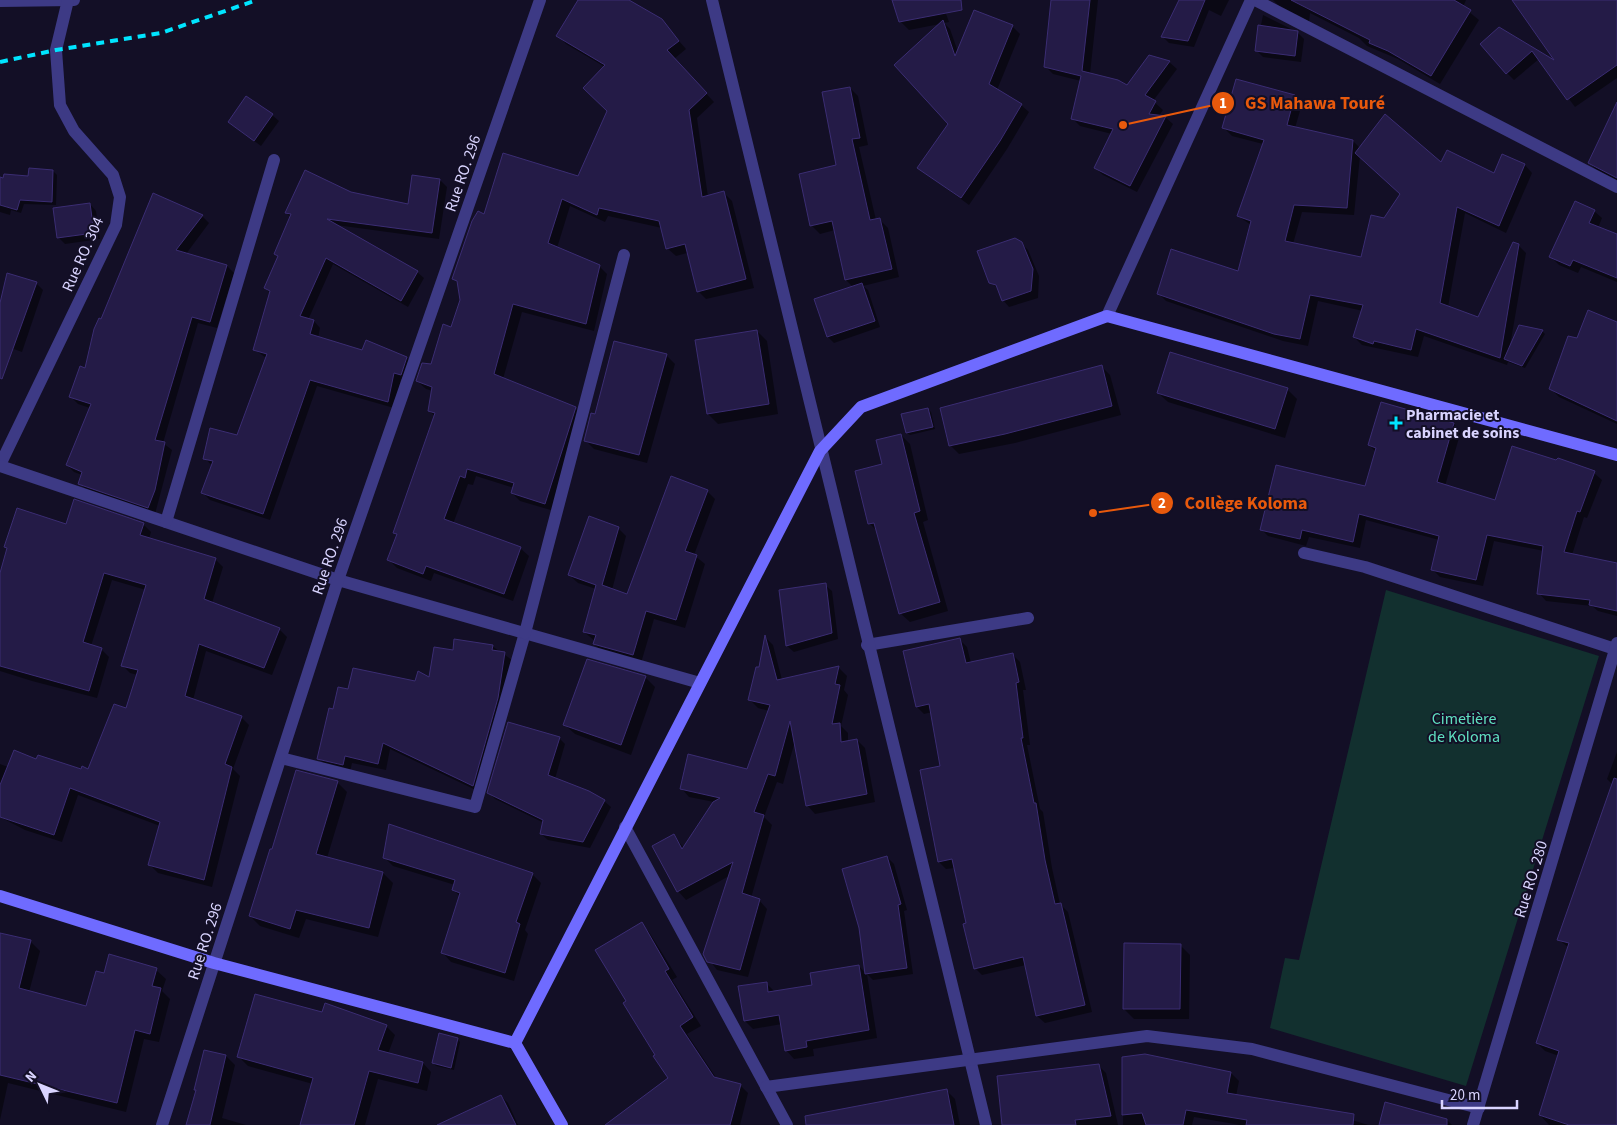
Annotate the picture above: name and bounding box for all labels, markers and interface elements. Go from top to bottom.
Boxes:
callout: GS Mahawa Touré [1210,86,1395,119]
text: GS Mahawa Touré [1245,91,1385,116]
text: 1 [1219,93,1227,114]
street label: Rue RO. 296 [440,132,486,215]
street label: Rue RO. 304 [57,213,109,295]
place label: Pharmacie et cabinet de soins [1406,404,1519,444]
marker: Pharmacie et cabinet de soins [1390,417,1402,429]
callout: Collège Koloma [1150,487,1317,520]
text: Collège Koloma [1185,491,1307,516]
text: 2 [1158,493,1166,514]
street label: Rue RO. 296 [307,515,353,598]
park label: Cimetière de Koloma [1428,708,1500,748]
street label: Rue RO. 280 [1509,838,1553,921]
street label: Rue RO. 296 [182,900,228,983]
north arrow [15,1060,65,1110]
text: N [21,1067,42,1087]
scale bar [1442,1078,1517,1110]
text: 20 m [1450,1085,1480,1106]

